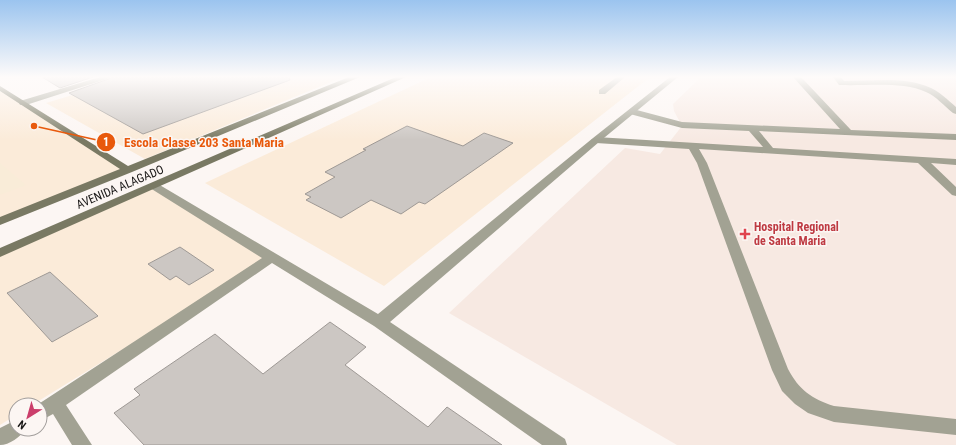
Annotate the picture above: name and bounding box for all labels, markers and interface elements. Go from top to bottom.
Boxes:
callout: Escola Classe 203 Santa Maria [96,130,292,155]
text: 1 [103,135,109,149]
text: Escola Classe 203 Santa Maria [124,135,284,150]
street label: AVENIDA ALAGADO [74,162,166,212]
place label: Hospital Regional de Santa Maria [754,220,839,248]
marker: Hospital Regional de Santa Maria [739,228,751,240]
north arrow [8,397,48,437]
text: N [15,417,29,432]

